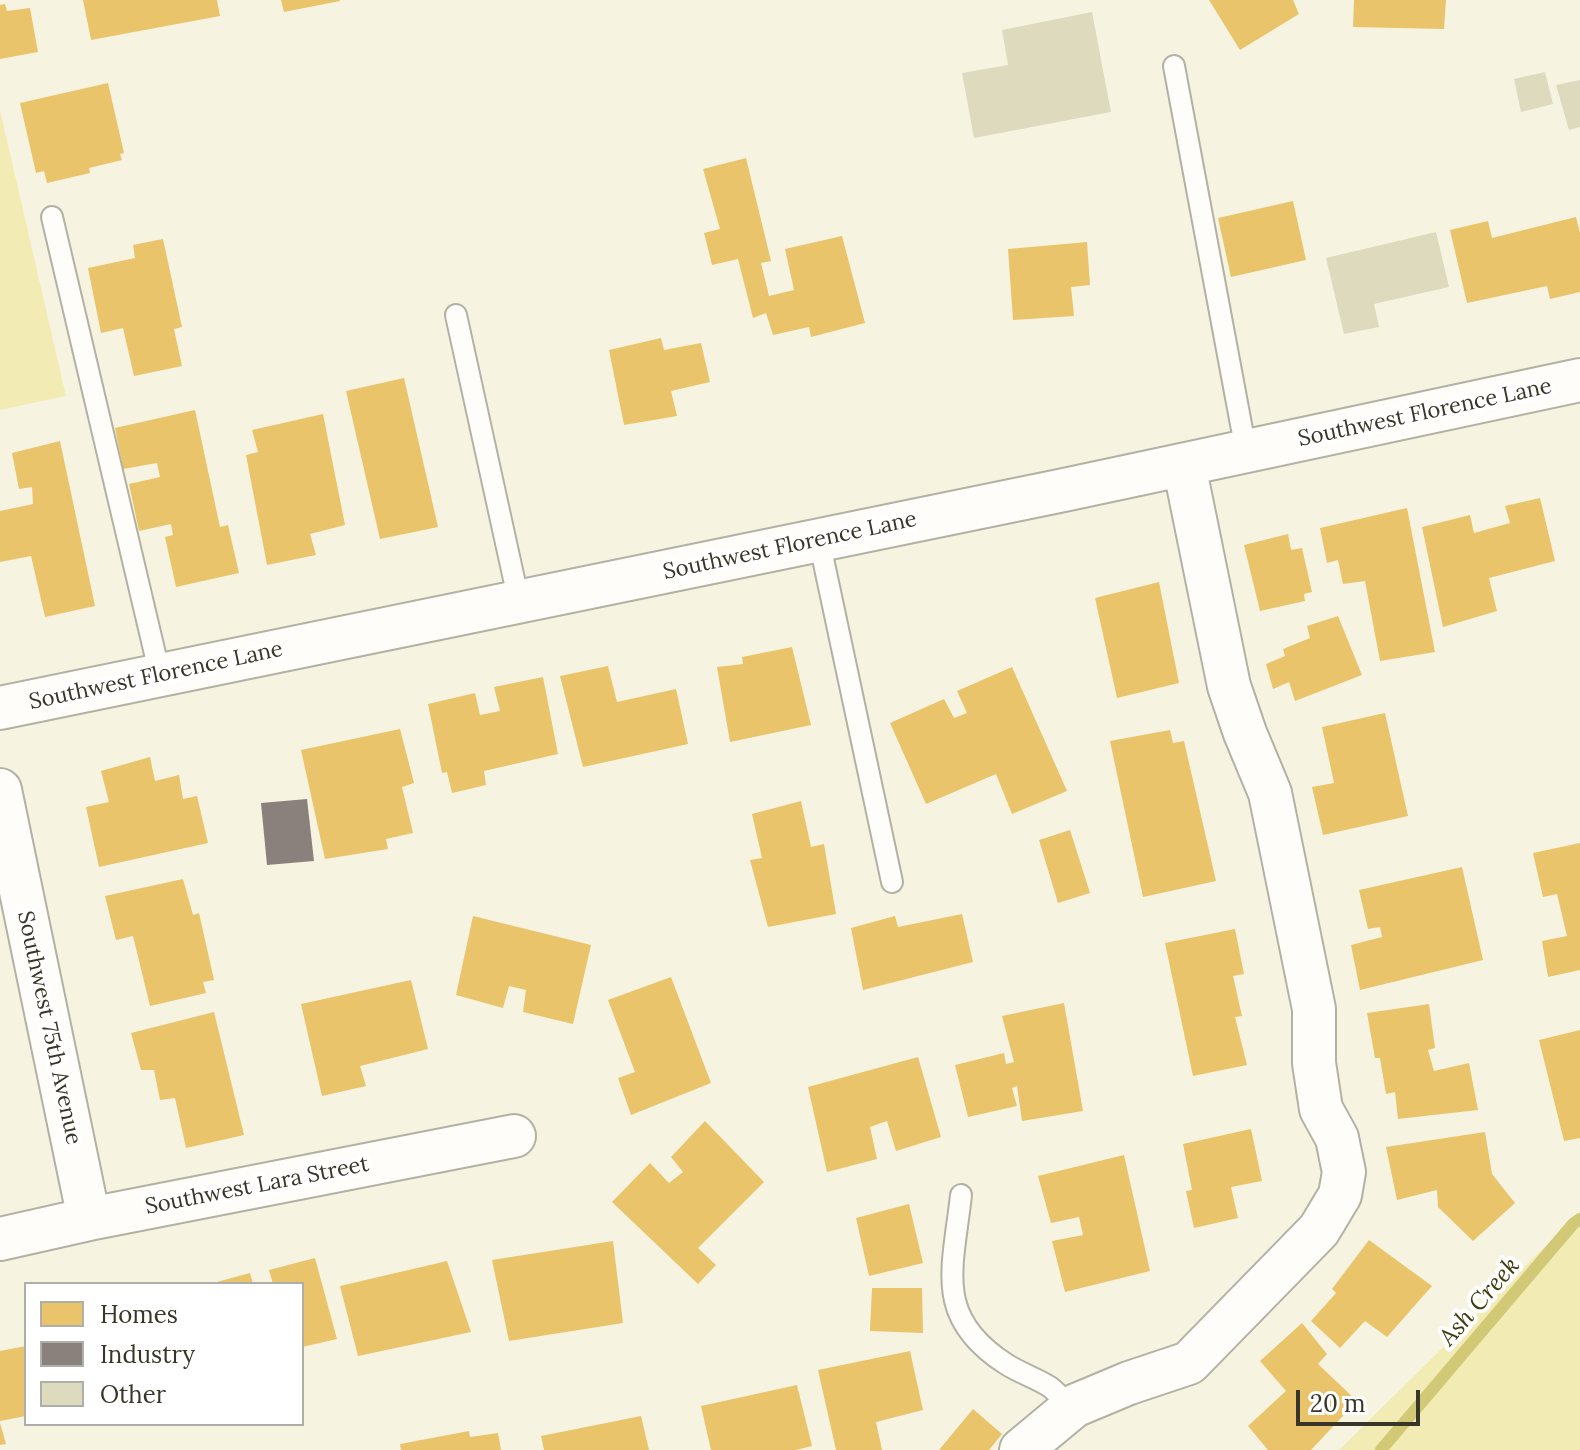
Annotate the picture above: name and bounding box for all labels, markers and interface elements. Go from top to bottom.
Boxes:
street label: Southwest Florence Lane [1296,373,1554,453]
street label: Southwest Florence Lane [661,506,919,586]
street label: Southwest Florence Lane [27,636,285,716]
street label: Southwest 75th Avenue [11,909,87,1147]
street label: Southwest Lara Street [143,1151,371,1221]
water label: Ash Creek [1434,1252,1526,1352]
legend [24,1282,304,1426]
text: Homes [100,1299,178,1330]
text: Industry [100,1339,195,1370]
scale bar [1300,1374,1424,1424]
text: Other [100,1379,166,1410]
text: 20 m [1310,1388,1366,1419]

